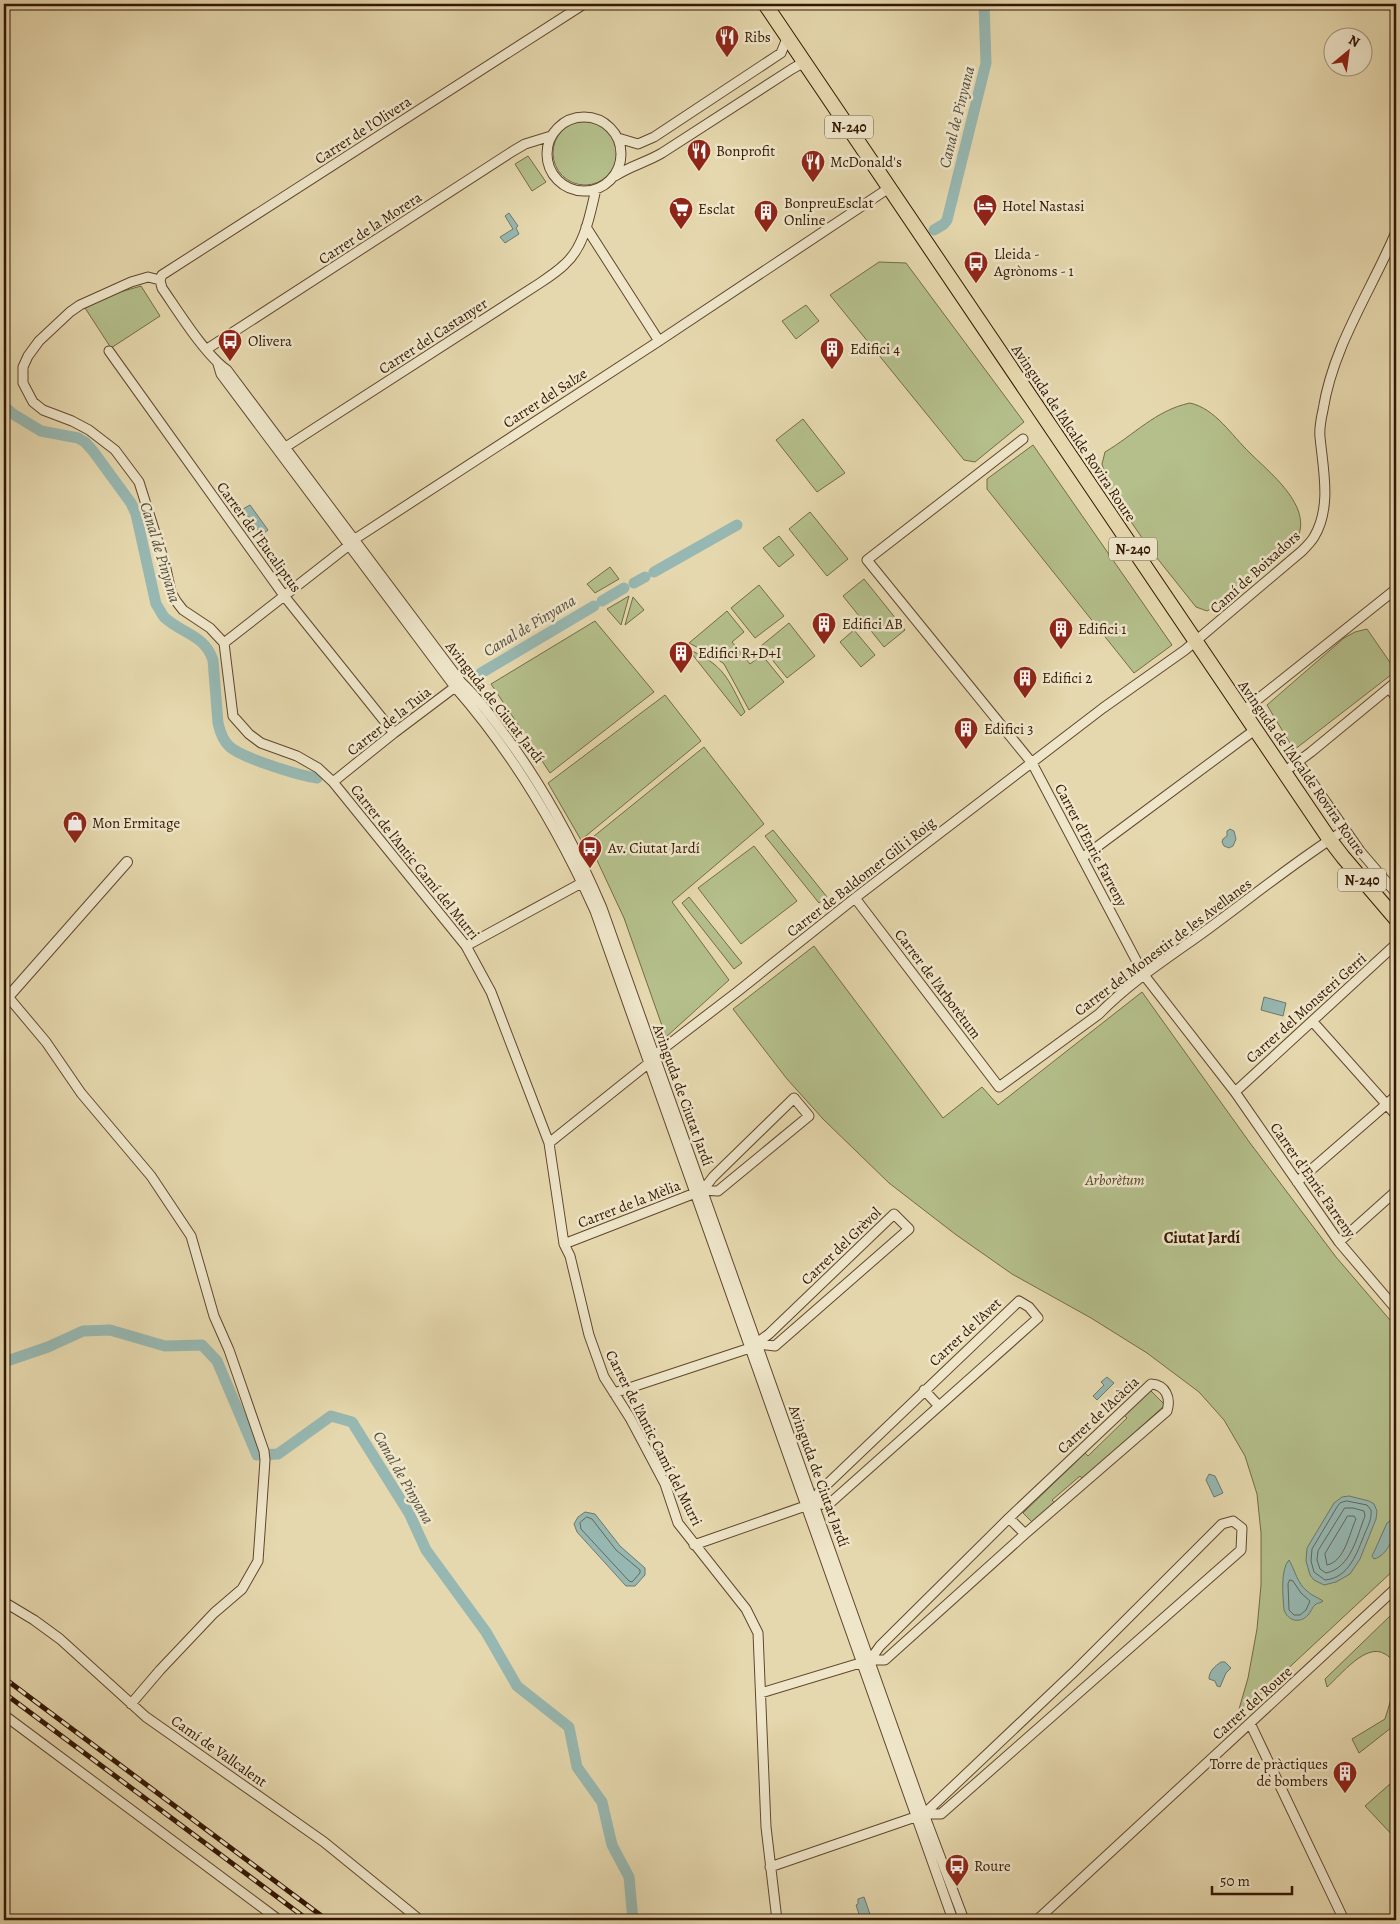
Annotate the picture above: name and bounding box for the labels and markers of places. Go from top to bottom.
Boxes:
restaurant icon: Ribs [714,24,740,58]
place label: Ribs [744,27,771,47]
restaurant icon: Bonprofit [686,138,712,172]
place label: Bonprofit [716,141,775,161]
restaurant icon: McDonald's [800,149,826,183]
place label: McDonald's [830,152,902,172]
place label: BonpreuEsclat Online [784,193,874,230]
hotel icon: Hotel Nastasi [972,193,998,227]
supermarket icon: Esclat [668,196,694,230]
place label: Hotel Nastasi [1002,196,1085,216]
place label: Esclat [698,199,735,219]
building icon: BonpreuEsclat Online [753,199,779,233]
place label: Lleida - Agrònoms - 1 [993,244,1074,281]
bus stop icon: Lleida - Agrònoms - 1 [963,250,989,284]
bus stop icon: Olivera [217,328,243,362]
place label: Olivera [248,331,292,351]
building icon: Edifici 4 [819,336,845,370]
place label: Edifici 4 [850,339,900,359]
building icon: Edifici AB [811,611,837,645]
place label: Edifici AB [842,614,903,634]
building icon: Edifici 1 [1048,616,1074,650]
place label: Edifici 1 [1078,619,1126,639]
building icon: Edifici R+D+I [668,640,694,674]
place label: Edifici R+D+I [698,643,781,663]
building icon: Edifici 2 [1012,665,1038,699]
place label: Edifici 2 [1042,668,1092,688]
building icon: Edifici 3 [953,716,979,750]
place label: Edifici 3 [984,719,1033,739]
shop icon: Mon Ermitage [62,810,88,844]
place label: Mon Ermitage [92,813,180,833]
bus stop icon: Av. Ciutat Jardí [577,835,603,869]
place label: Av. Ciutat Jardí [607,838,700,858]
place label: Torre de pràctiques de bombers [1210,1754,1328,1791]
building icon: Torre de pràctiques de bombers [1332,1760,1358,1794]
bus stop icon: Roure [944,1853,970,1887]
place label: Roure [974,1856,1011,1876]

